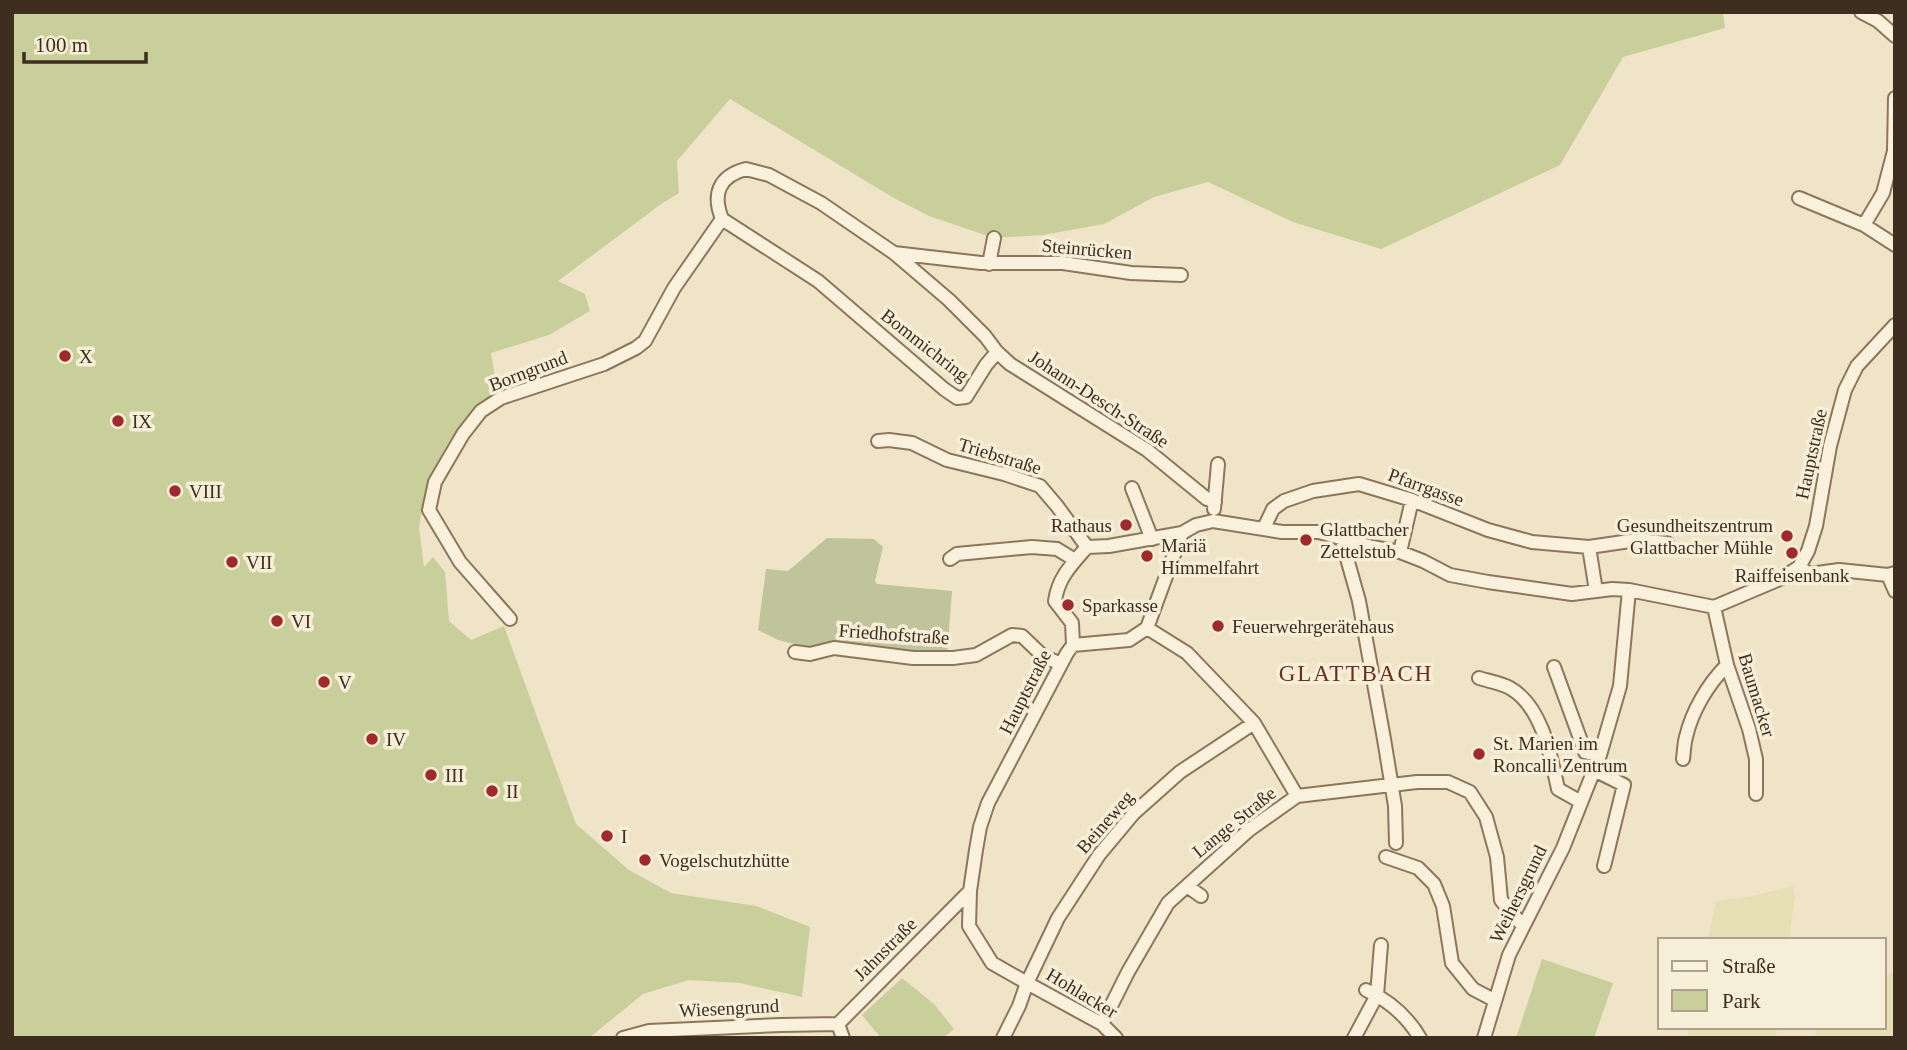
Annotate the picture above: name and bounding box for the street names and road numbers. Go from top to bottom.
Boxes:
street label: Steinrücken [1041,235,1134,263]
street label: Bommichring [877,304,973,386]
street label: Borngrund [486,346,571,396]
street label: Johann-Desch-Straße [1025,346,1173,452]
street label: Hauptstraße [1791,407,1831,501]
street label: Triebstraße [956,433,1044,479]
street label: Pfarrgasse [1385,464,1467,510]
street label: Friedhofstraße [838,620,950,648]
street label: Hauptstraße [995,646,1055,738]
street label: Baumacker [1734,651,1780,740]
street label: Lange Straße [1188,782,1280,862]
street label: Beineweg [1072,786,1138,858]
street label: Weihersgrund [1485,841,1551,946]
street label: Jahnstraße [849,913,921,985]
street label: Hohlacker [1043,964,1122,1023]
street label: Wiesengrund [678,995,780,1021]

